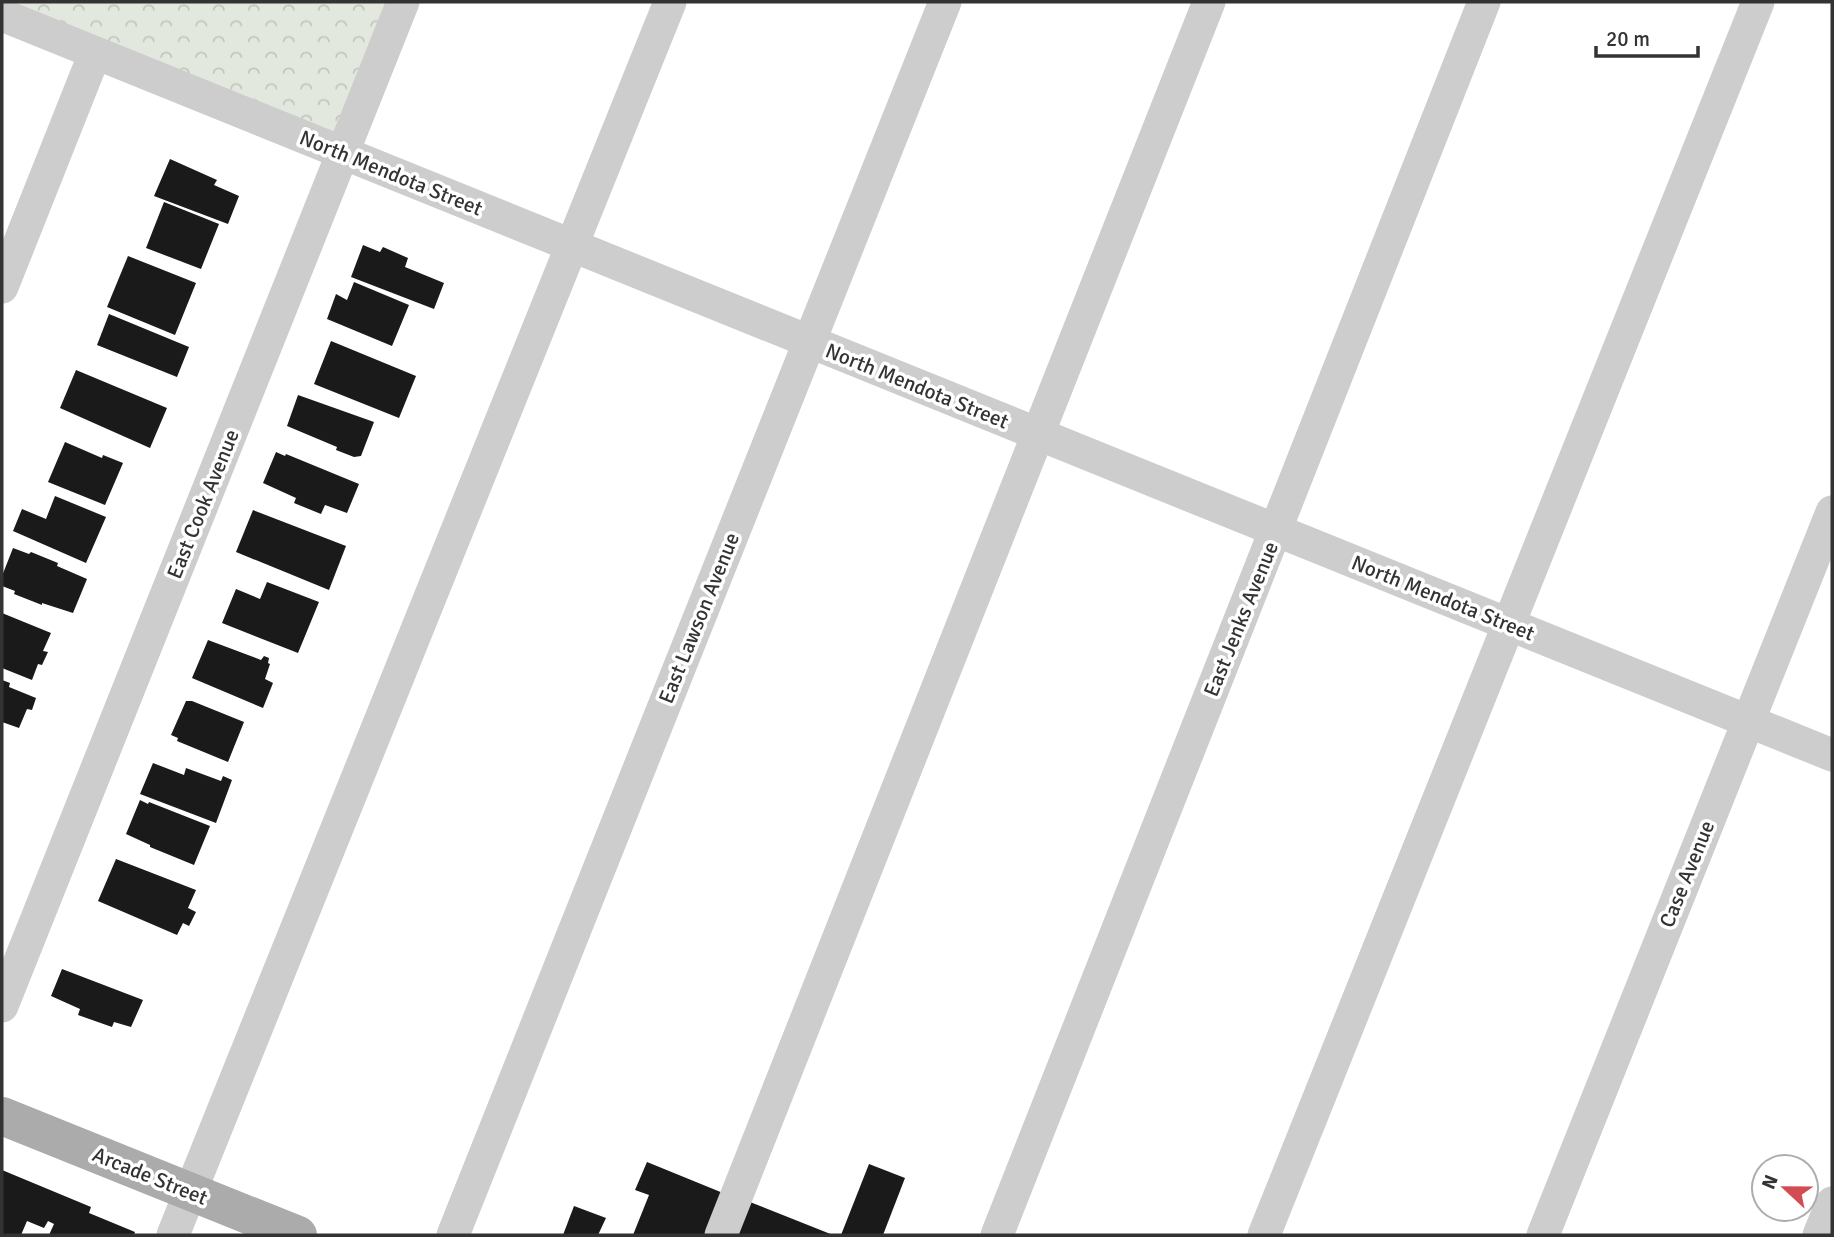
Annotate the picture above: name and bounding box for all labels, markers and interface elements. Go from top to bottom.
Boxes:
scale bar [1596,14,1698,58]
text: 20 m [1606,26,1650,52]
street label: North Mendota Street [296,124,486,222]
street label: North Mendota Street [822,337,1012,435]
street label: East Cook Avenue [161,426,245,582]
street label: East Lawson Avenue [653,529,745,707]
street label: East Jenks Avenue [1198,538,1284,700]
street label: North Mendota Street [1348,549,1538,647]
street label: Case Avenue [1654,817,1720,931]
street label: Arcade Street [89,1141,211,1211]
north arrow [1750,1153,1820,1223]
text: N [1757,1171,1784,1193]

